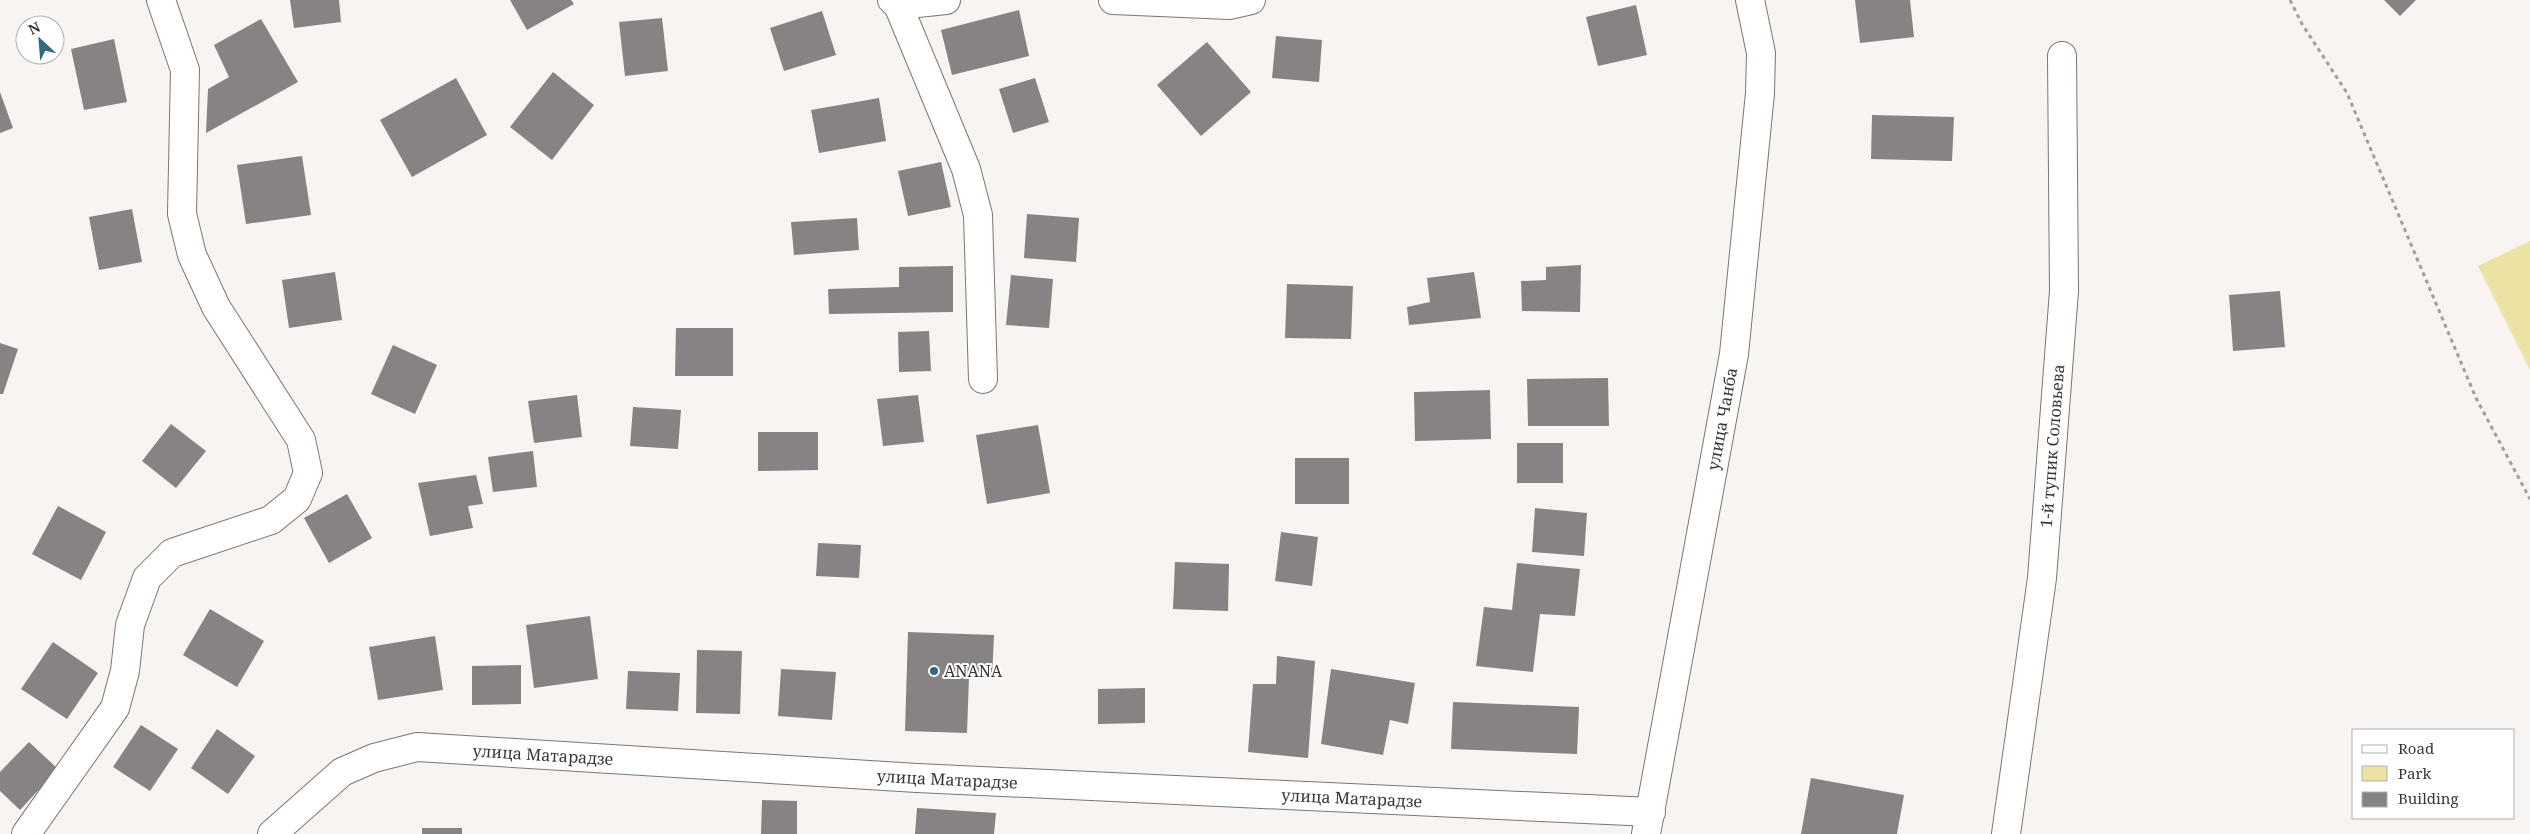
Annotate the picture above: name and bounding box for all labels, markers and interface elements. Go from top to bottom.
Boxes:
north arrow [15,15,65,65]
text: N [25,17,43,39]
street label: 1-й тупик Соловьева [2035,363,2069,528]
street label: улица Чанба [1702,366,1742,472]
place label: ANANA [944,660,1003,682]
marker: ANANA [928,665,940,677]
legend [2352,729,2515,819]
text: Road [2398,738,2434,758]
street label: улица Матарадзе [472,739,614,770]
text: Park [2398,763,2432,783]
street label: улица Матарадзе [876,765,1018,794]
street label: улица Матарадзе [1281,784,1423,812]
text: Building [2398,788,2459,808]

